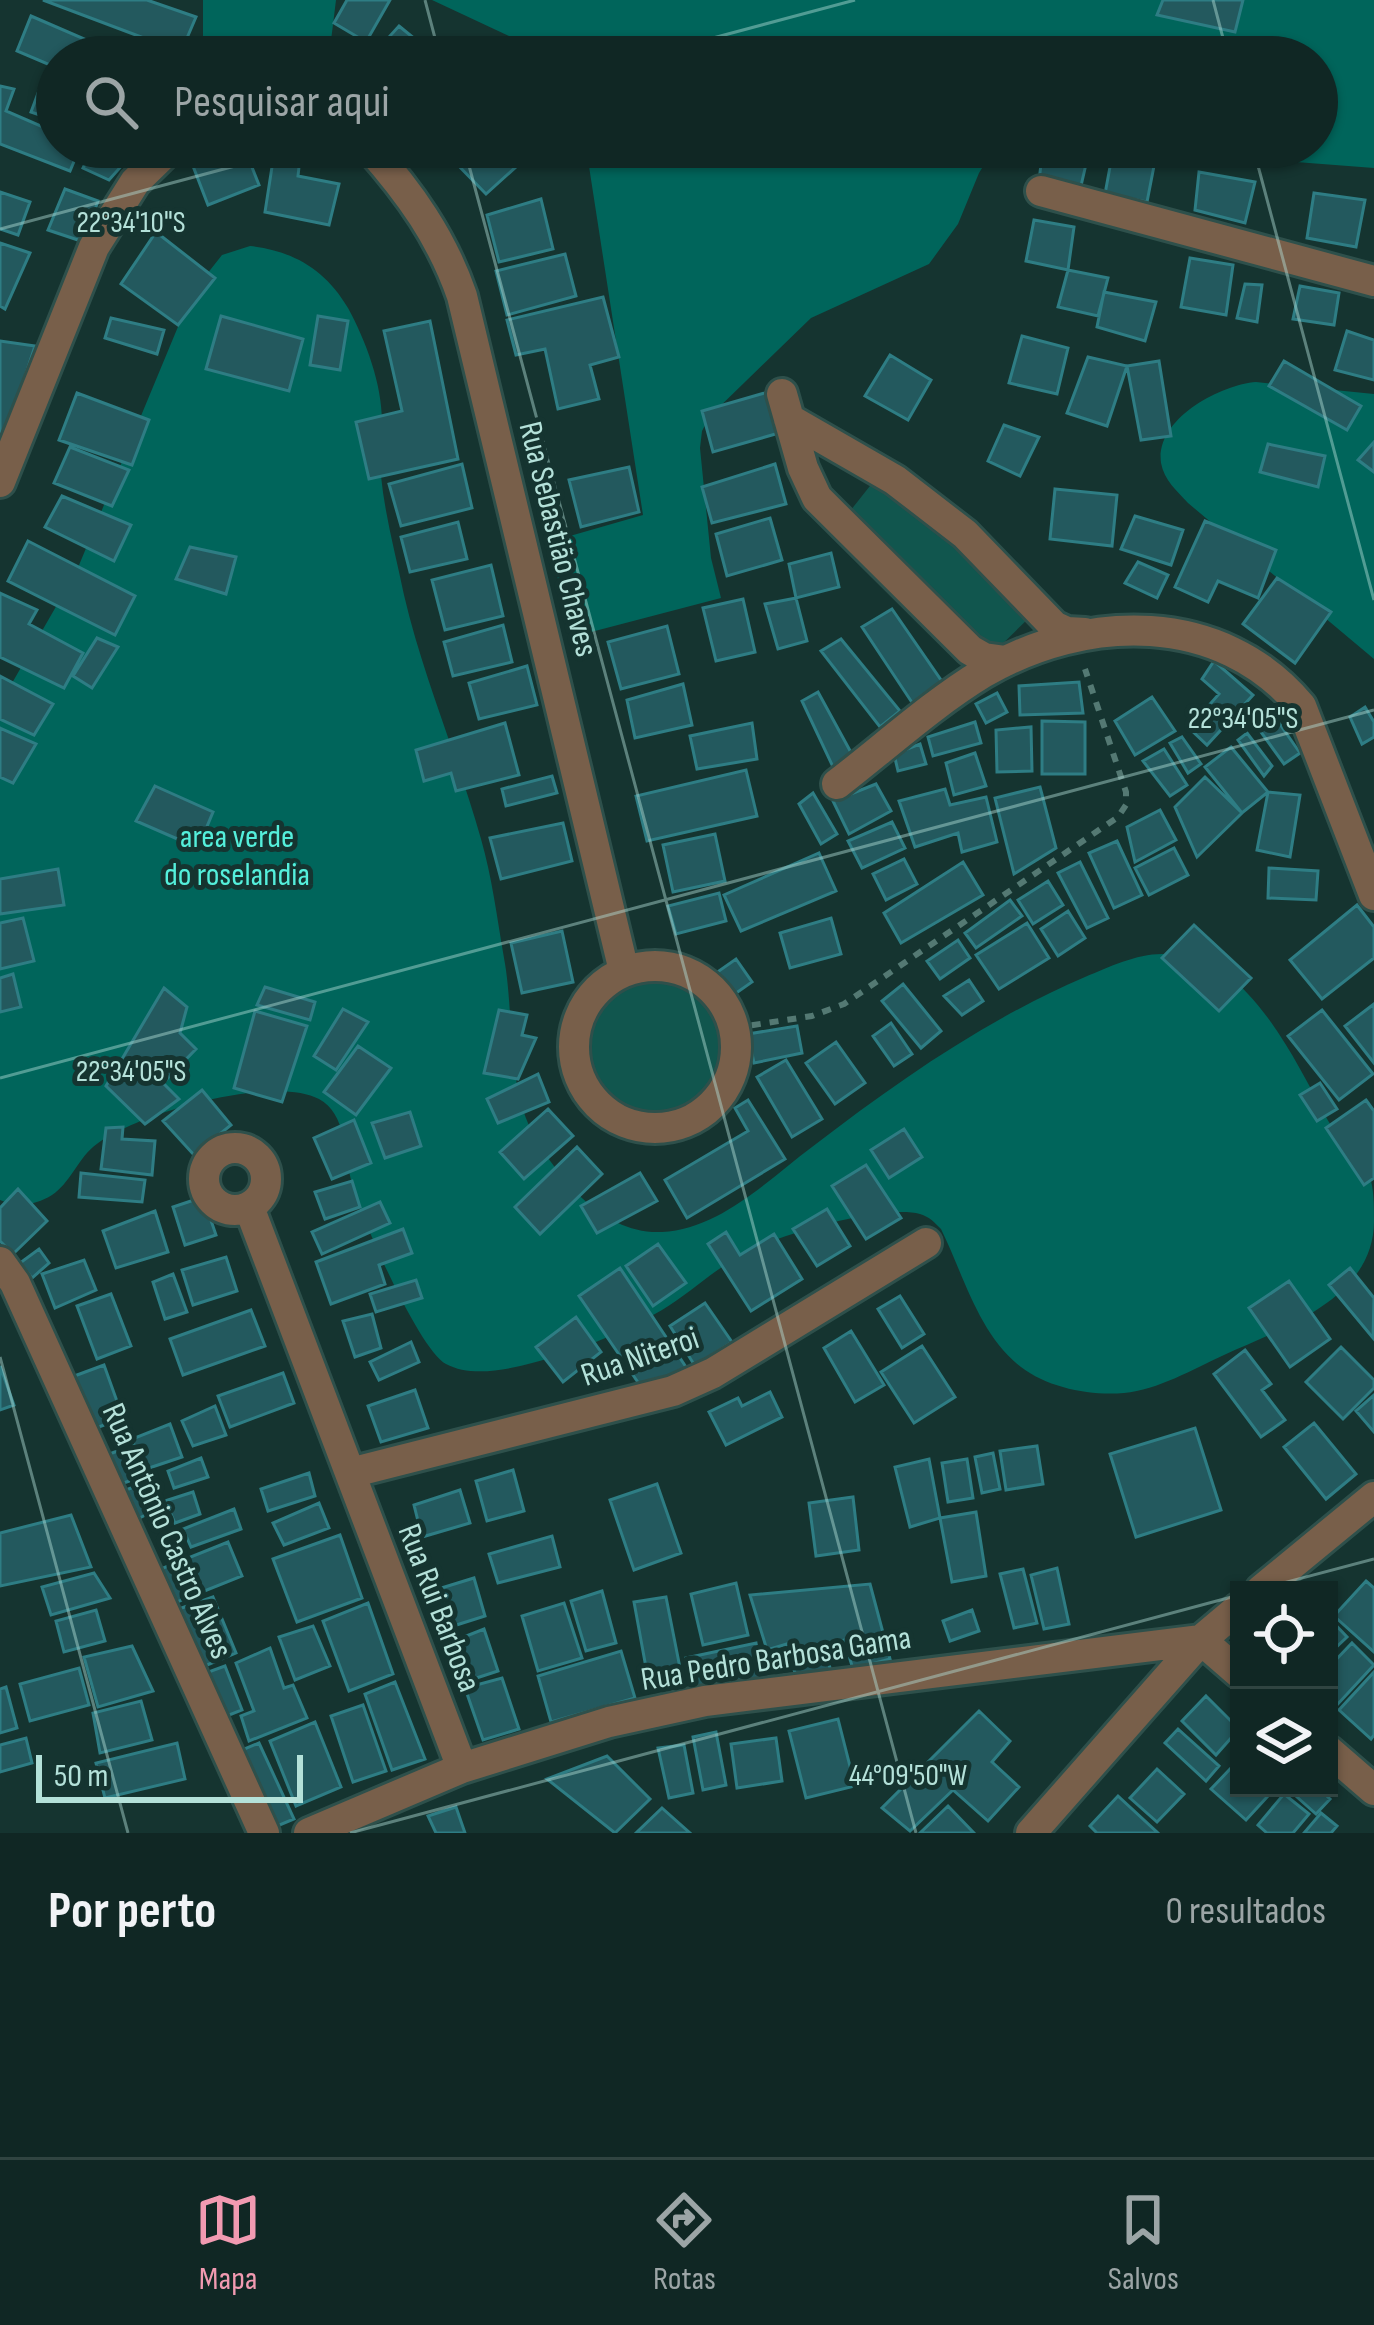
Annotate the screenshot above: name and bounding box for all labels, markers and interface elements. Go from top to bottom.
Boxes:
search box [36,36,1338,168]
icon: search [78,69,144,135]
text: Pesquisar aqui [174,75,390,130]
text: 22°34'10"S [76,205,186,241]
street label: Rua Sebastião Chaves [509,417,607,661]
text: 22°34'05"S [1188,701,1298,737]
park label: area verde do roselandia [164,817,310,895]
text: 22°34'05"S [76,1054,186,1090]
street label: Rua Niteroi [576,1318,704,1396]
street label: Rua Antônio Castro Alves [93,1397,241,1665]
street label: Rua Rui Barbosa [389,1519,489,1697]
map controls [1230,1581,1338,1797]
button: locate [1230,1581,1338,1689]
street label: Rua Pedro Barbosa Gama [638,1618,914,1700]
button: layers [1230,1689,1338,1797]
scale bar [36,1749,303,1802]
text: 50 m [54,1756,108,1796]
text: 44°09'50"W [849,1758,968,1794]
text: Por perto [48,1881,216,1942]
text: 0 resultados [1165,1888,1326,1935]
tab: Mapa [195,2187,261,2299]
tab: Rotas [651,2187,717,2299]
tab: Salvos [1108,2187,1179,2299]

